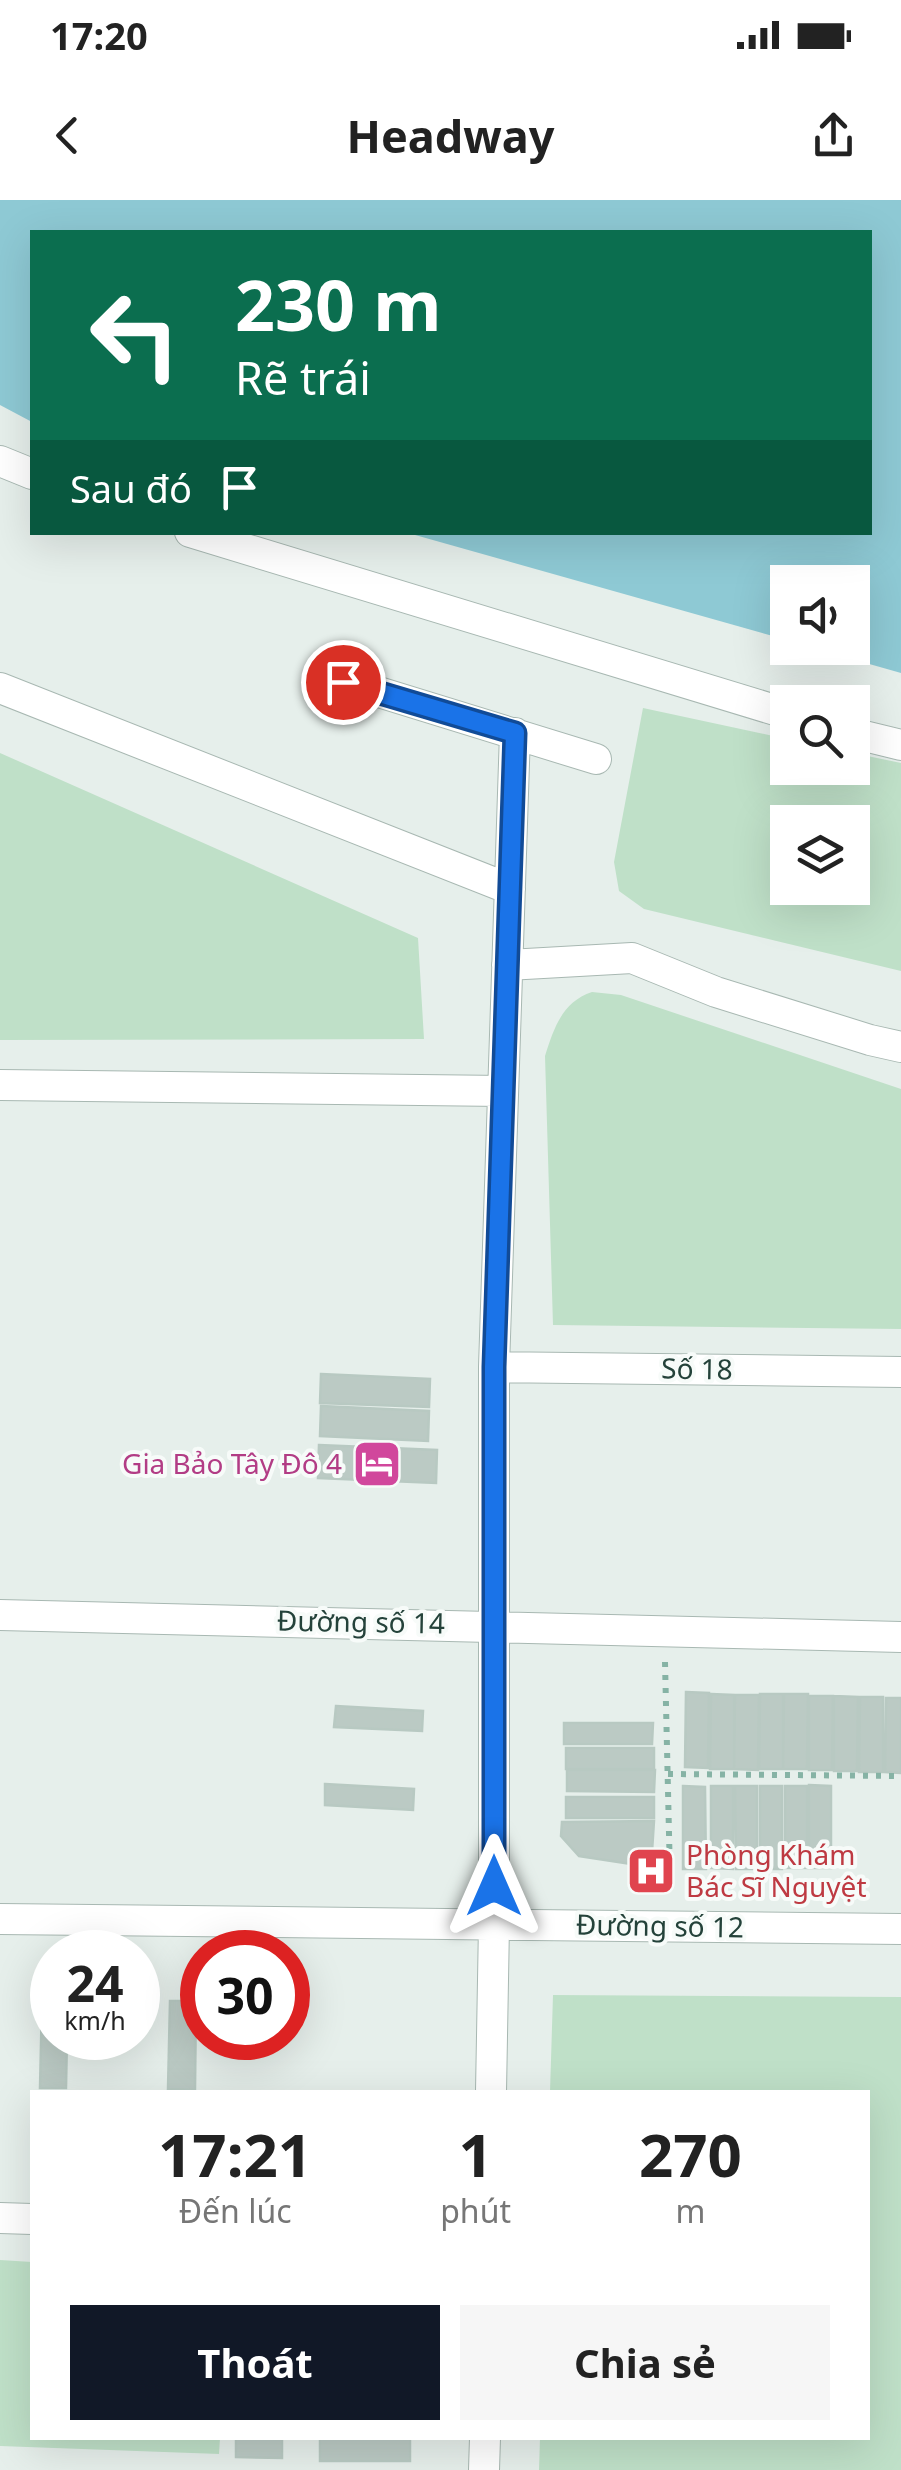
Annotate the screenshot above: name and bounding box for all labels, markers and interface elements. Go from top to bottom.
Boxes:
text: 17:20 [50,9,148,61]
text: Headway [347,105,554,166]
icon: back [40,108,95,163]
icon: share [806,108,861,163]
text: 230 m [235,256,442,352]
icon: left [70,270,200,400]
text: Rẽ trái [235,347,371,408]
icon: arrive [212,460,267,515]
text: Sau đó [70,462,192,514]
map controls [770,565,870,905]
button: sound [770,565,870,665]
pin [301,640,386,725]
icon: arrive [316,655,371,710]
button: search [770,685,870,785]
button: layers [770,805,870,905]
street label: Số 18 [661,1348,733,1388]
hotel icon: Gia Bảo Tây Đô 4 [351,1438,403,1490]
place label: Gia Bảo Tây Đô 4 [122,1444,342,1482]
street label: Đường số 14 [277,1601,445,1641]
position arrow [442,1834,546,1938]
place label: Phòng Khám Bác Sĩ Nguyệt [686,1835,867,1905]
hospital icon: Phòng Khám Bác Sĩ Nguyệt [625,1845,677,1897]
street label: Đường số 12 [576,1905,744,1945]
speed limit sign: 30 [180,1930,310,2060]
text: 24 [66,1949,124,2017]
text: km/h [64,2003,126,2037]
text: 17:21 [158,2113,312,2195]
text: 1 [458,2113,493,2195]
text: 270 [639,2113,742,2195]
text: Đến lúc [179,2189,292,2232]
text: phút [440,2189,511,2232]
text: m [676,2189,705,2232]
button: Thoát [70,2305,440,2420]
button: Chia sẻ [460,2305,830,2420]

